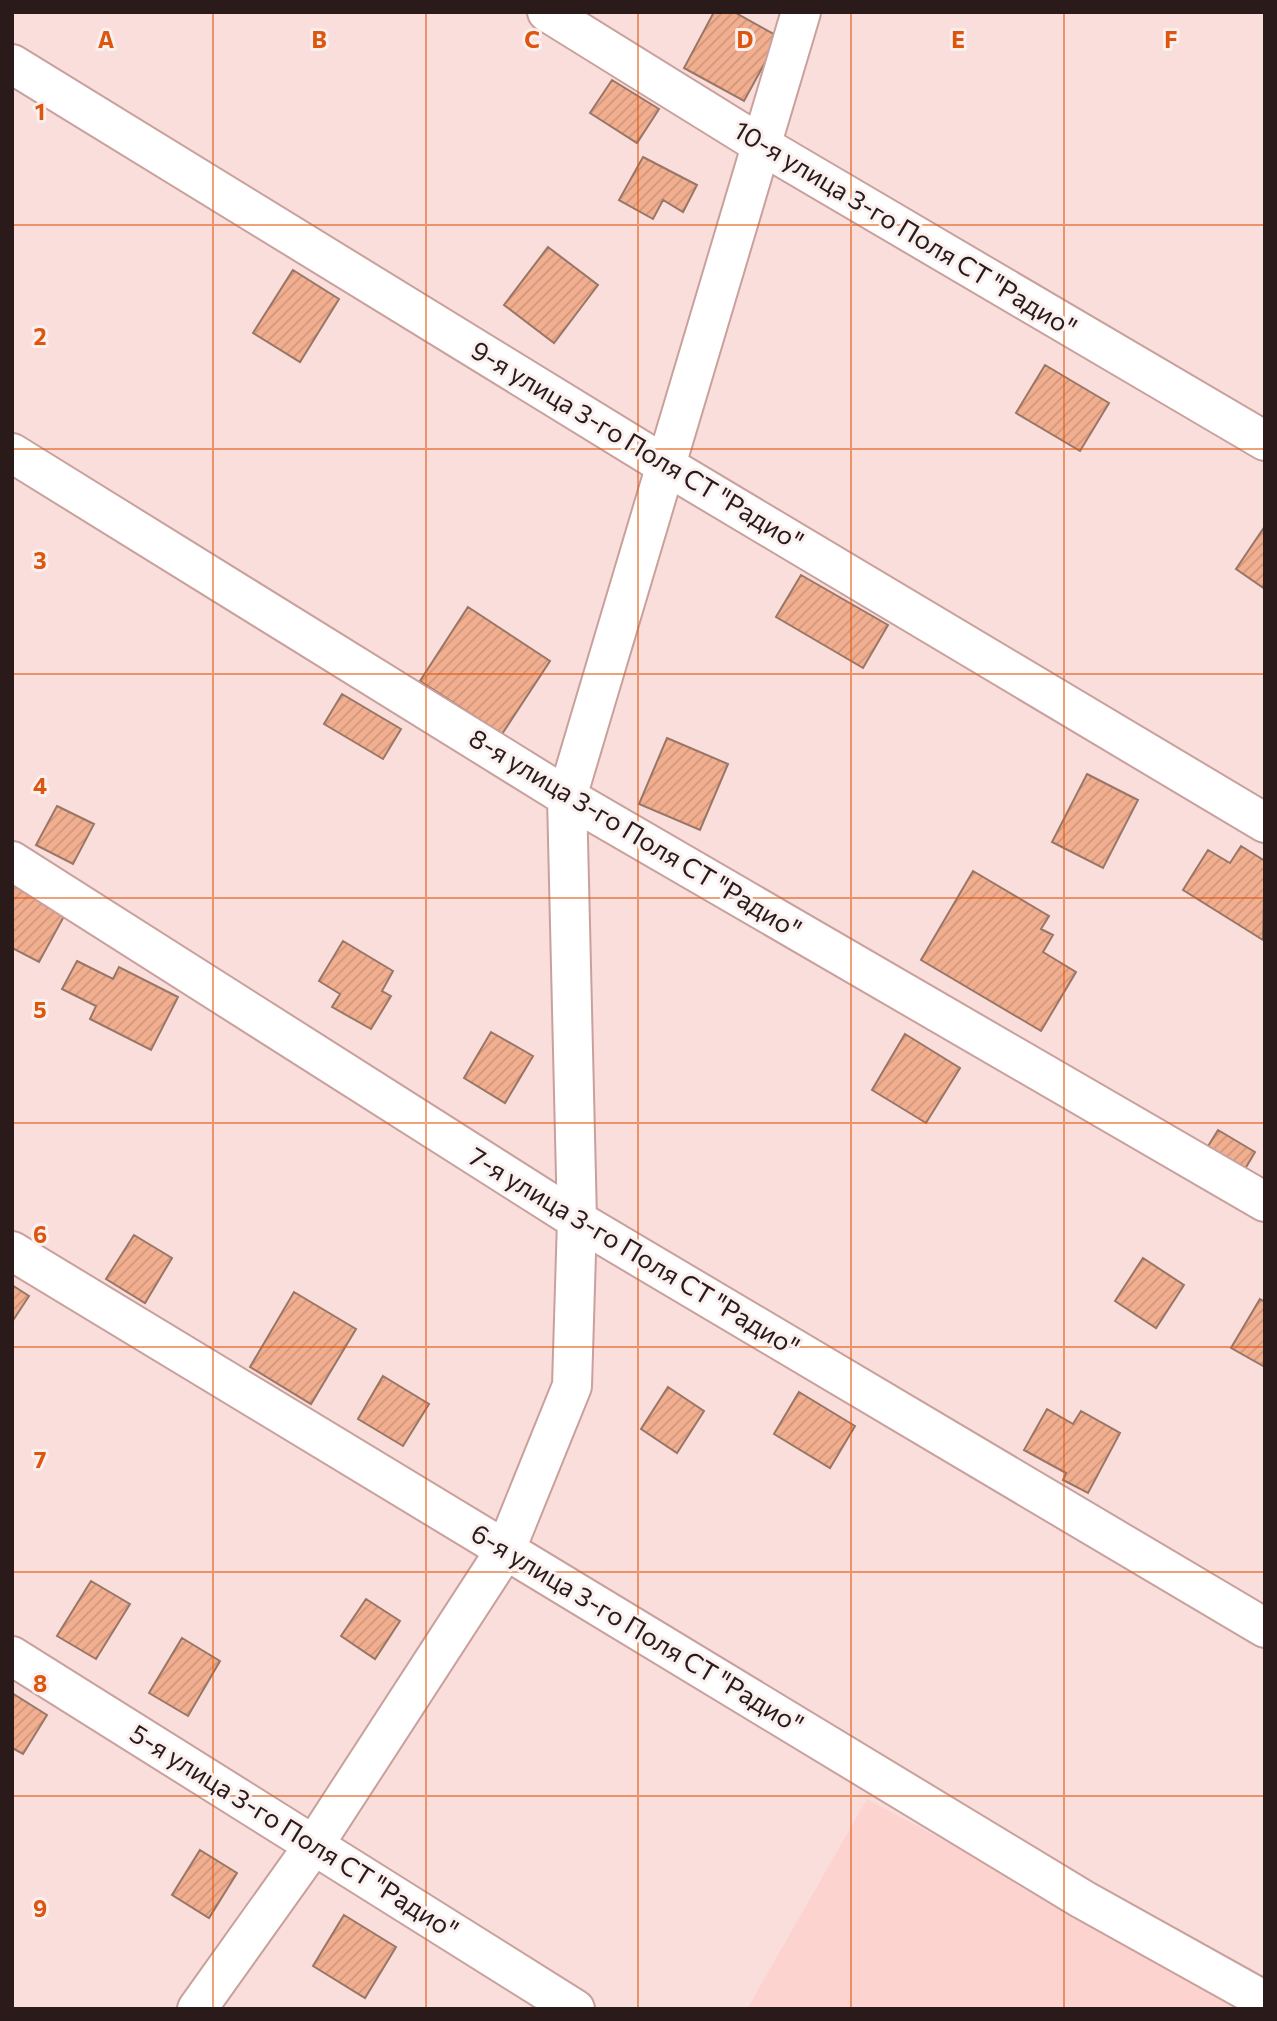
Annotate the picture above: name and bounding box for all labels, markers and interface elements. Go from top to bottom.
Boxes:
text: A [98,25,115,53]
text: B [311,25,327,53]
text: C [524,25,540,53]
text: D [737,25,754,53]
text: E [951,25,965,53]
text: F [1164,25,1178,53]
text: 1 [35,97,45,125]
street label: 10-я улица 3-го Поля СТ "Радио" [729,113,1083,342]
text: 2 [33,322,47,350]
street label: 9-я улица 3-го Поля СТ "Радио" [466,333,809,556]
text: 3 [33,546,47,574]
street label: 8-я улица 3-го Поля СТ "Радио" [464,721,807,944]
text: 4 [33,771,47,799]
text: 5 [33,995,47,1023]
street label: 7-я улица 3-го Поля СТ "Радио" [464,1140,805,1362]
text: 6 [33,1220,47,1248]
text: 7 [34,1445,46,1473]
street label: 6-я улица 3-го Поля СТ "Радио" [466,1516,809,1739]
text: 8 [33,1669,47,1697]
street label: 5-я улица 3-го Поля СТ "Радио" [125,1717,464,1945]
text: 9 [33,1894,47,1922]

